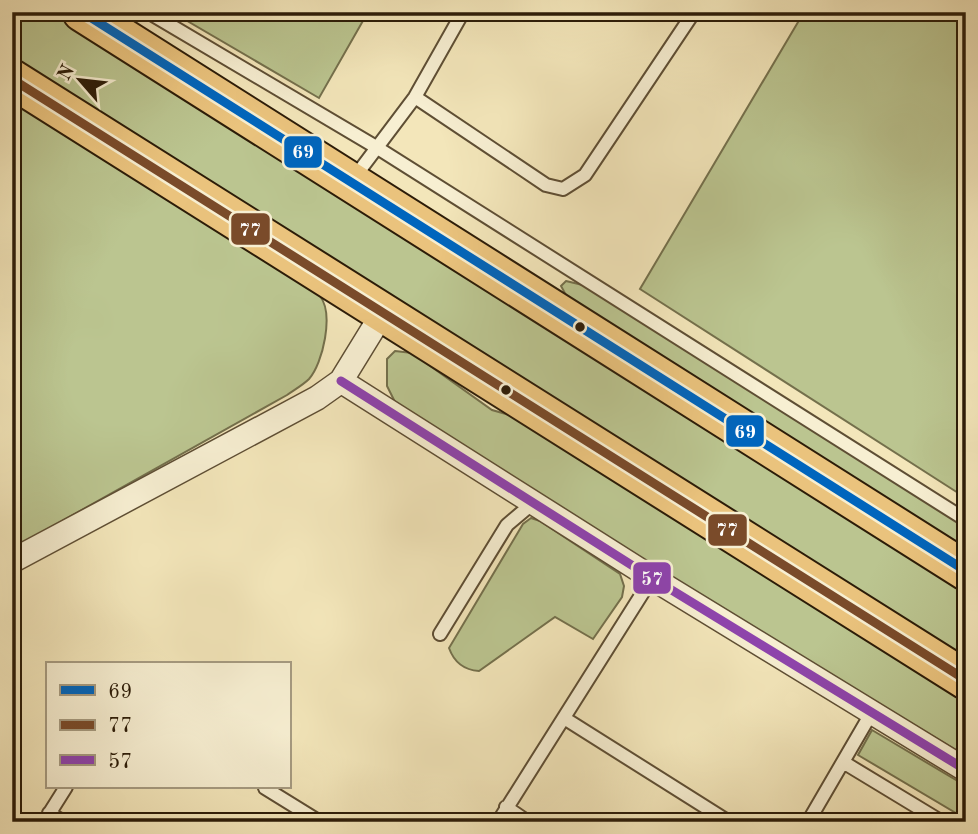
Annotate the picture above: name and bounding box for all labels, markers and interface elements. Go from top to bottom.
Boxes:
north arrow [46,46,116,116]
text: N [55,62,79,84]
line badge: 69 [283,135,323,169]
text: 69 [292,144,314,163]
line badge: 77 [230,212,271,246]
text: 77 [239,222,261,241]
unlabelled marker [573,320,587,334]
unlabelled marker [499,383,513,397]
line badge: 69 [725,414,765,448]
text: 69 [734,424,756,443]
line badge: 77 [707,513,748,547]
text: 77 [716,522,738,541]
line badge: 57 [632,561,672,595]
text: 57 [641,571,663,590]
legend [46,662,290,788]
text: 69 [108,682,132,703]
text: 77 [108,716,132,737]
text: 57 [108,752,132,773]

